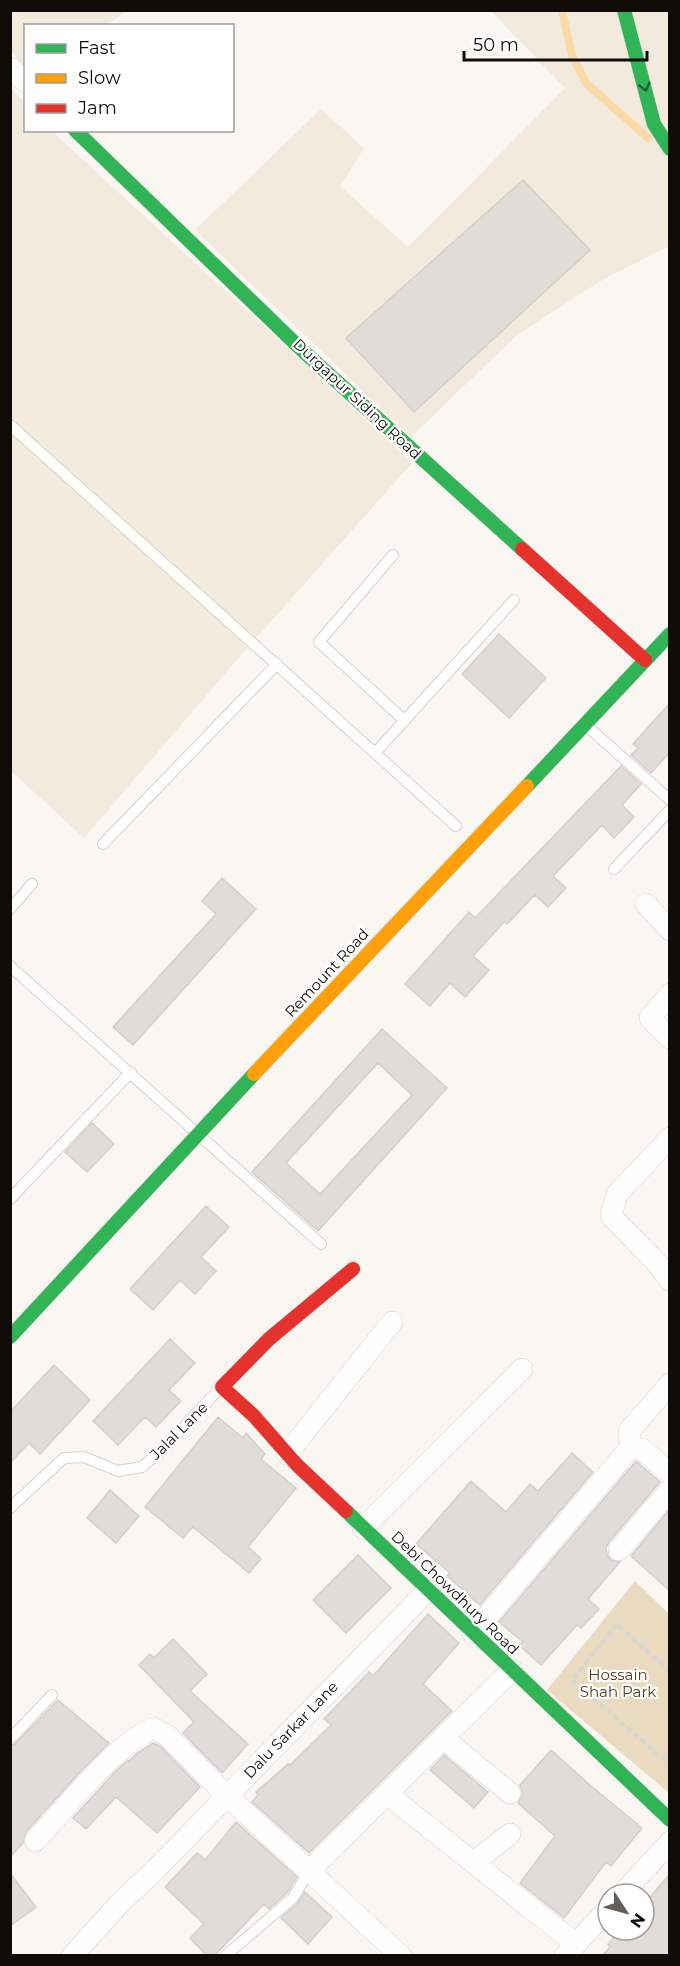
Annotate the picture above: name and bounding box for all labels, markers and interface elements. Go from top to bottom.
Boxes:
legend [24,24,234,132]
scale bar [464,24,647,62]
text: 50 m [473,34,519,56]
text: Fast [78,37,116,59]
text: Slow [78,67,121,89]
one-way arrow [637,82,650,92]
text: Jam [77,97,117,119]
street label: Durgapur Siding Road [289,334,425,463]
street label: Remount Road [281,924,373,1021]
street label: Jalal Lane [145,1398,212,1464]
street label: Debi Chowdhury Road [388,1527,523,1659]
park label: Hossain Shah Park [580,1665,656,1701]
street label: Dalu Sarkar Lane [239,1677,342,1782]
north arrow [596,1882,656,1942]
text: N [626,1910,649,1931]

